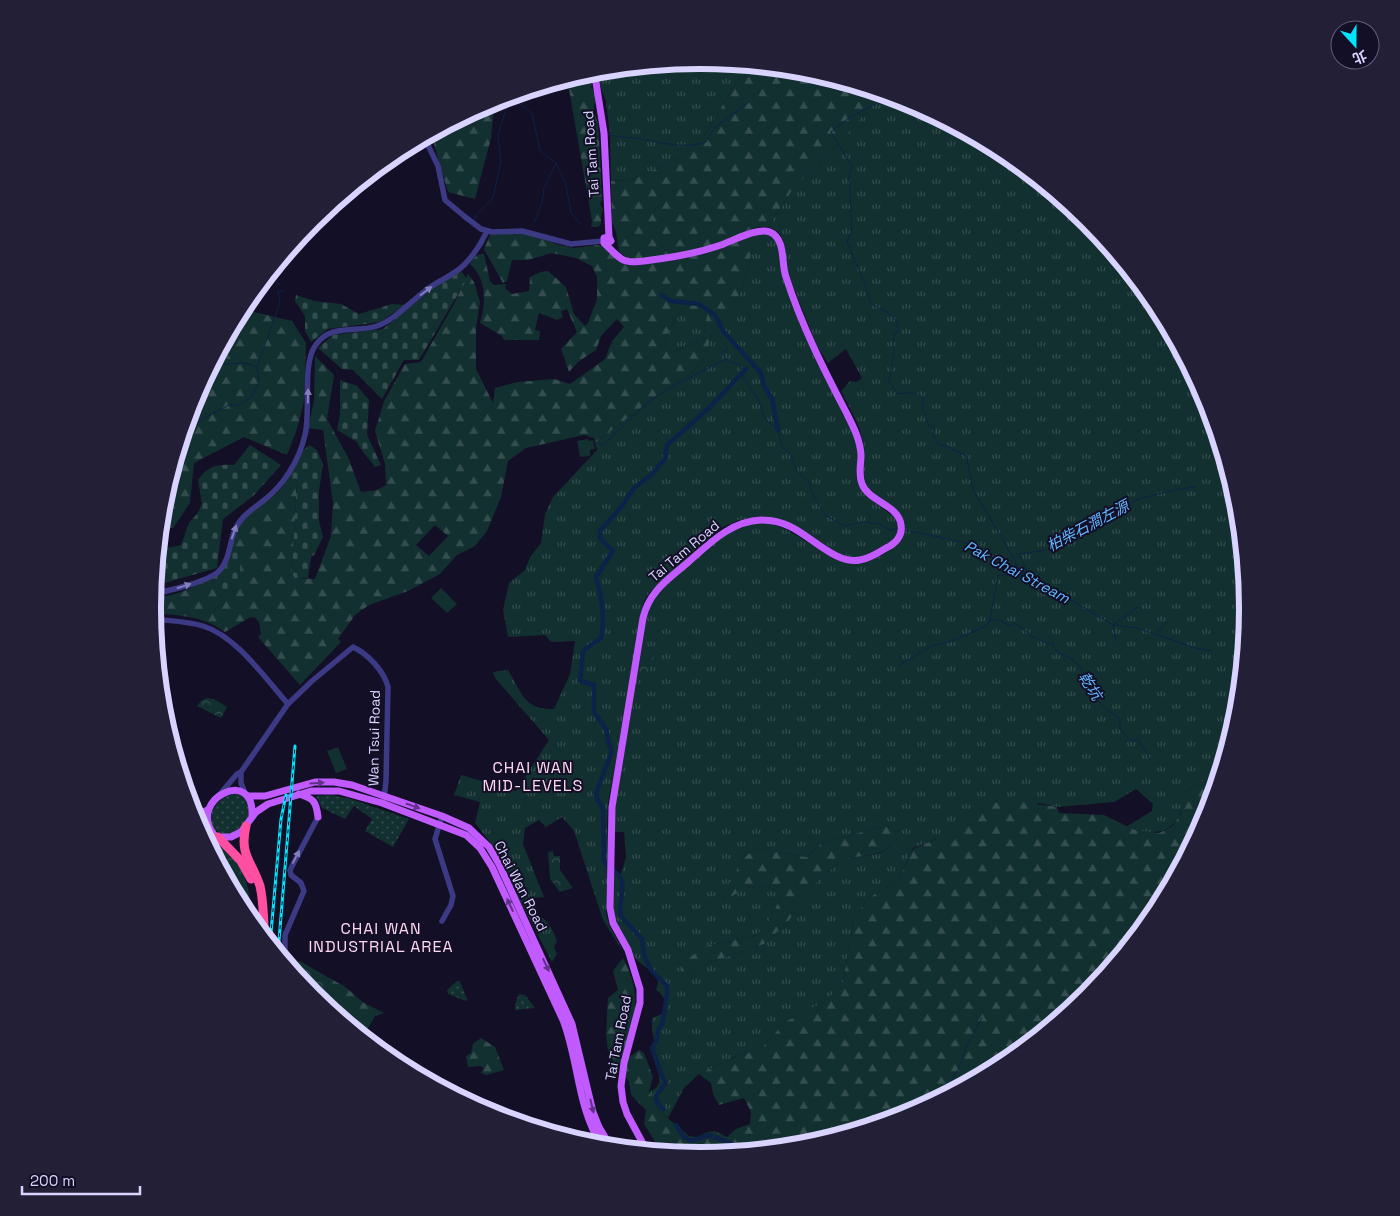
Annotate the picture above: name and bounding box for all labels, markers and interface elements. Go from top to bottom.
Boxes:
north arrow [1330,20,1380,70]
text: 北 [1350,46,1369,68]
street label: Tai Tam Road [579,110,603,198]
one-way arrow [419,286,433,296]
one-way arrow [305,388,313,404]
water label: 柏柴石澗左源 [1044,495,1135,555]
street label: Tai Tam Road [645,516,723,586]
one-way arrow [231,525,238,540]
water label: Pak Chai Stream [961,536,1074,608]
one-way arrow [177,581,192,589]
water label: 乾坑 [1074,668,1108,705]
street label: Wan Tsui Road [364,690,384,786]
district label: CHAI WAN MID-LEVELS [483,757,583,796]
one-way arrow [310,778,326,786]
one-way arrow [406,803,421,810]
street label: Chai Wan Road [490,838,552,934]
one-way arrow [291,851,300,864]
one-way arrow [506,898,514,912]
district label: CHAI WAN INDUSTRIAL AREA [308,918,454,957]
one-way arrow [543,958,551,972]
street label: Tai Tam Road [601,994,635,1082]
one-way arrow [588,1099,596,1114]
scale bar [22,1164,140,1196]
text: 200 m [30,1171,75,1190]

